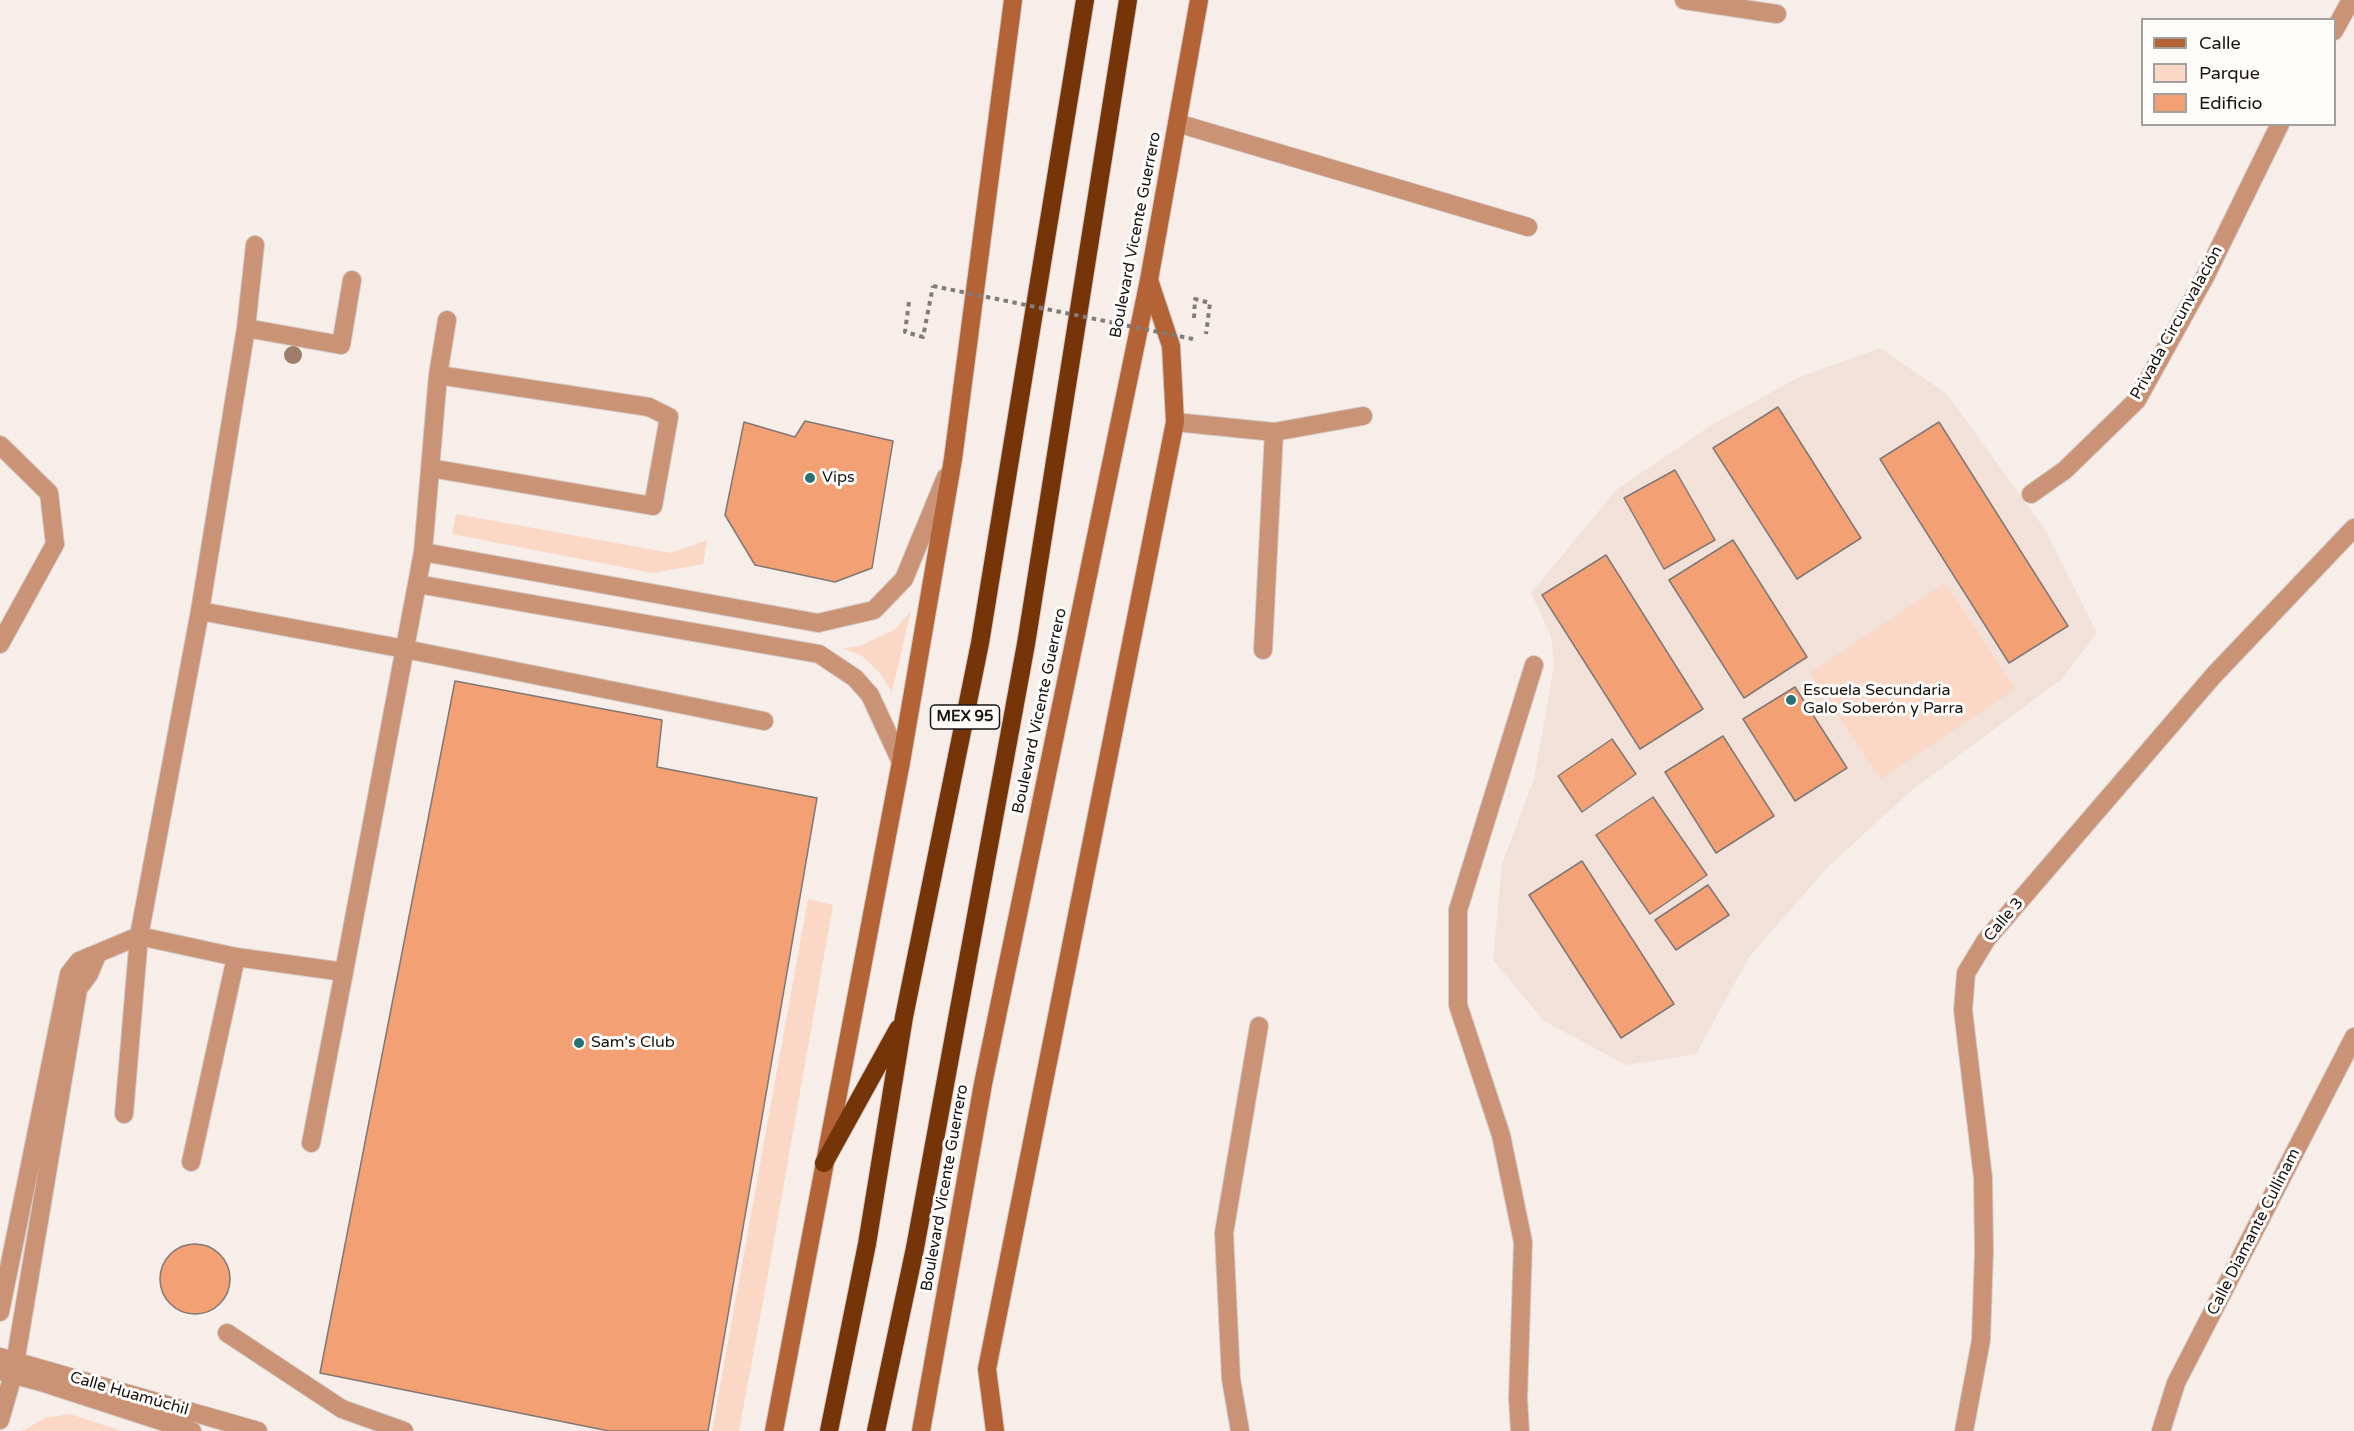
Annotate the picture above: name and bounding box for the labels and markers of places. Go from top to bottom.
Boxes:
place label: Vips [822,468,855,488]
marker: Vips [803,471,817,485]
place label: Escuela Secundaria Galo Soberón y Parra [1803,681,1964,719]
marker: Escuela Secundaria Galo Soberón y Parra [1784,693,1798,707]
place label: Sam's Club [591,1033,675,1053]
marker: Sam's Club [572,1036,586,1050]

